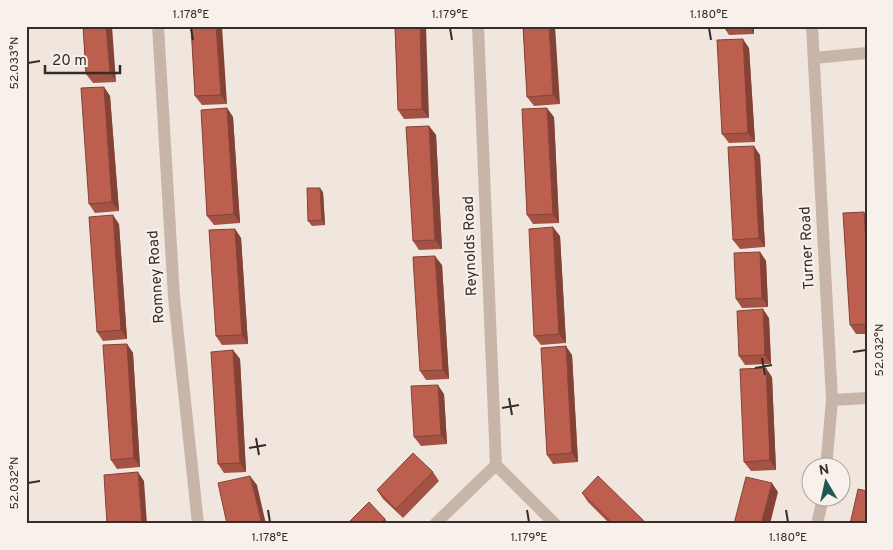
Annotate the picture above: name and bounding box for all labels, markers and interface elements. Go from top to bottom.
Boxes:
text: 1.178°E [173,7,209,23]
text: 1.179°E [431,7,469,23]
text: 1.180°E [690,7,728,23]
text: 52.033°N [7,37,23,90]
scale bar [45,42,120,74]
text: 20 m [52,52,87,71]
street label: Reynolds Road [460,196,482,296]
street label: Turner Road [796,206,820,290]
street label: Romney Road [144,230,170,324]
text: 52.032°N [872,324,888,376]
text: 52.032°N [7,457,23,509]
north arrow [800,458,850,508]
text: N [818,461,831,480]
text: 1.178°E [252,530,288,546]
text: 1.179°E [510,530,548,546]
text: 1.180°E [769,530,807,546]

